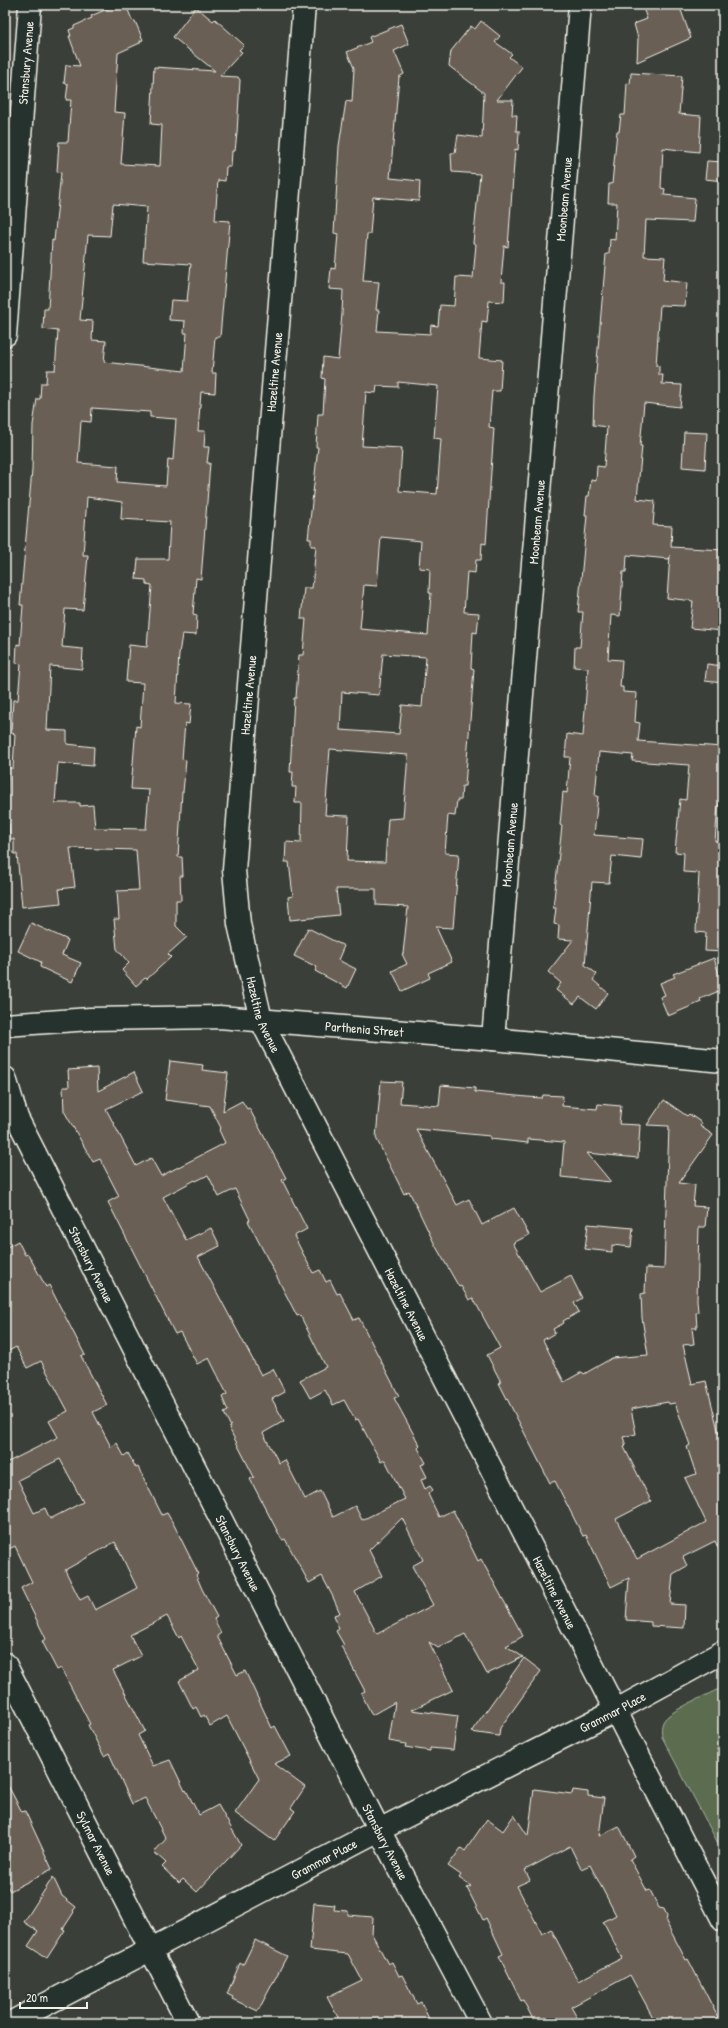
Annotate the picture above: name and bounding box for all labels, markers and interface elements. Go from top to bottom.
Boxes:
street label: Stansbury Avenue [13,20,38,105]
street label: Moonbeam Avenue [551,156,576,242]
street label: Hazeltine Avenue [262,331,286,413]
street label: Moonbeam Avenue [524,479,549,565]
street label: Hazeltine Avenue [236,654,260,736]
street label: Moonbeam Avenue [497,802,522,888]
street label: Hazeltine Avenue [242,975,285,1056]
street label: Parthenia Street [324,1017,405,1041]
street label: Stansbury Avenue [64,1223,118,1306]
street label: Hazeltine Avenue [381,1265,433,1344]
street label: Stansbury Avenue [211,1512,265,1595]
street label: Hazeltine Avenue [529,1553,581,1632]
street label: Grammar Place [576,1687,649,1737]
street label: Stansbury Avenue [358,1801,413,1883]
street label: Sylmar Avenue [72,1808,120,1878]
street label: Grammar Place [287,1834,360,1884]
scale bar [20,1984,87,2010]
text: 20 m [26,1989,48,2006]

